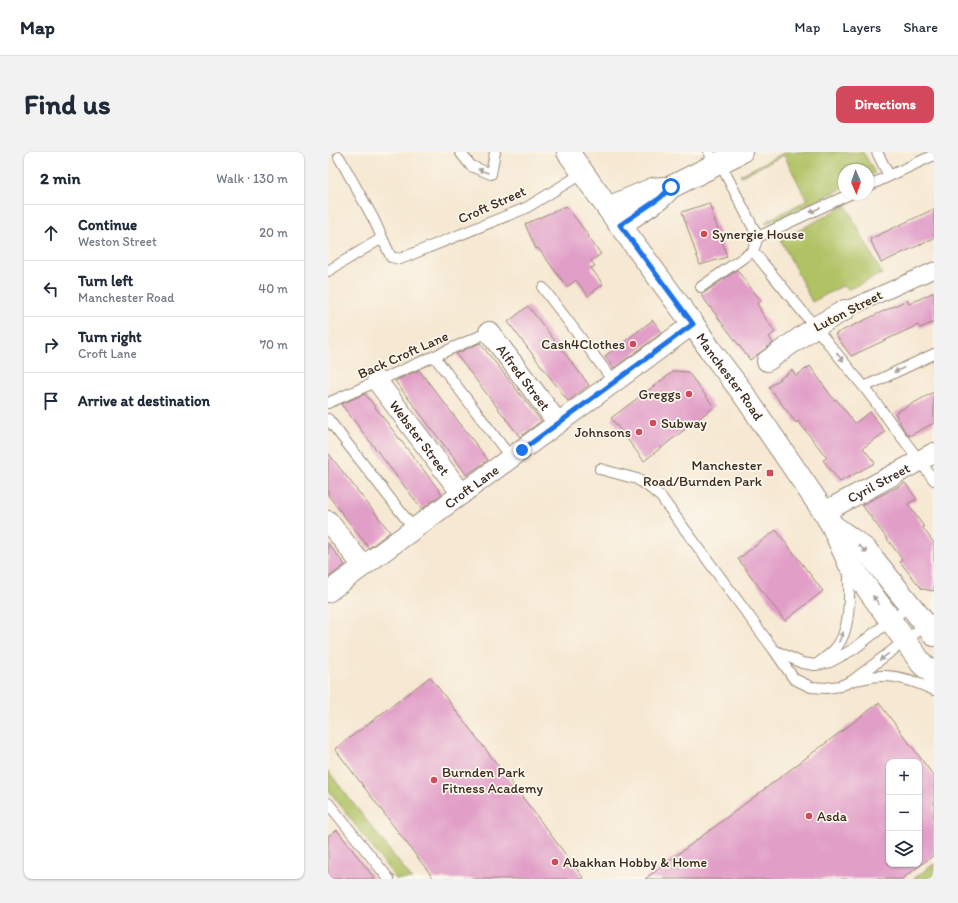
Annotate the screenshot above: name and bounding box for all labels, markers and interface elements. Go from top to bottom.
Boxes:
text: Map [20,16,55,39]
text: Map [795,19,820,36]
text: Layers [842,19,881,36]
text: Share [903,19,938,36]
button: Directions [836,86,934,123]
text: Find us [24,87,111,121]
north arrow [838,164,874,200]
text: 2 min [40,168,80,188]
one-way arrow [477,168,489,174]
text: Walk · 130 m [216,171,288,186]
route start [662,178,680,196]
street label: Croft Street [455,183,529,227]
one-way arrow [809,207,821,213]
text: Continue [78,216,137,234]
icon: ahead [40,222,62,244]
text: 20 m [259,225,288,240]
place label: Synergie House [712,226,804,243]
marker: Synergie House [699,229,709,239]
text: Weston Street [78,234,157,249]
text: Turn left [78,272,133,290]
icon: left [40,278,62,300]
text: 40 m [258,281,288,296]
street label: Luton Street [811,286,885,336]
text: Manchester Road [78,290,174,305]
street label: Back Croft Lane [355,327,451,383]
text: Turn right [78,328,142,346]
street label: Manchester Road [693,330,767,424]
icon: right [40,334,62,356]
place label: Cash4Clothes [541,336,625,353]
text: 70 m [260,337,288,352]
marker: Cash4Clothes [628,339,638,349]
street label: Alfred Street [493,341,554,414]
text: Croft Lane [78,346,137,361]
one-way arrow [835,351,844,362]
one-way arrow [894,367,905,373]
place label: Greggs [639,386,681,403]
marker: Greggs [684,389,694,399]
icon: arrive [40,390,62,412]
text: Arrive at destination [78,392,210,410]
street label: Webster Street [386,397,453,479]
place label: Subway [661,415,707,432]
marker: Subway [648,418,658,428]
place label: Johnsons [575,424,631,441]
marker: Johnsons [634,427,644,437]
route end [513,441,531,459]
place label: Manchester Road/Burnden Park [643,457,763,490]
street label: Cyril Street [844,459,913,506]
street label: Croft Lane [441,461,502,512]
marker: Manchester Road/Burnden Park [765,468,775,478]
one-way arrow [858,544,868,553]
one-way arrow [872,594,880,605]
one-way arrow [839,631,845,643]
one-way arrow [879,653,890,661]
map controls [886,759,922,867]
button: + [886,759,922,795]
place label: Burnden Park Fitness Academy [442,764,543,797]
marker: Burnden Park Fitness Academy [429,775,439,785]
button: − [886,795,922,831]
place label: Asda [817,808,848,825]
marker: Asda [804,811,814,821]
button: layers [886,831,922,867]
place label: Abakhan Hobby & Home [563,854,708,871]
marker: Abakhan Hobby & Home [550,857,560,867]

